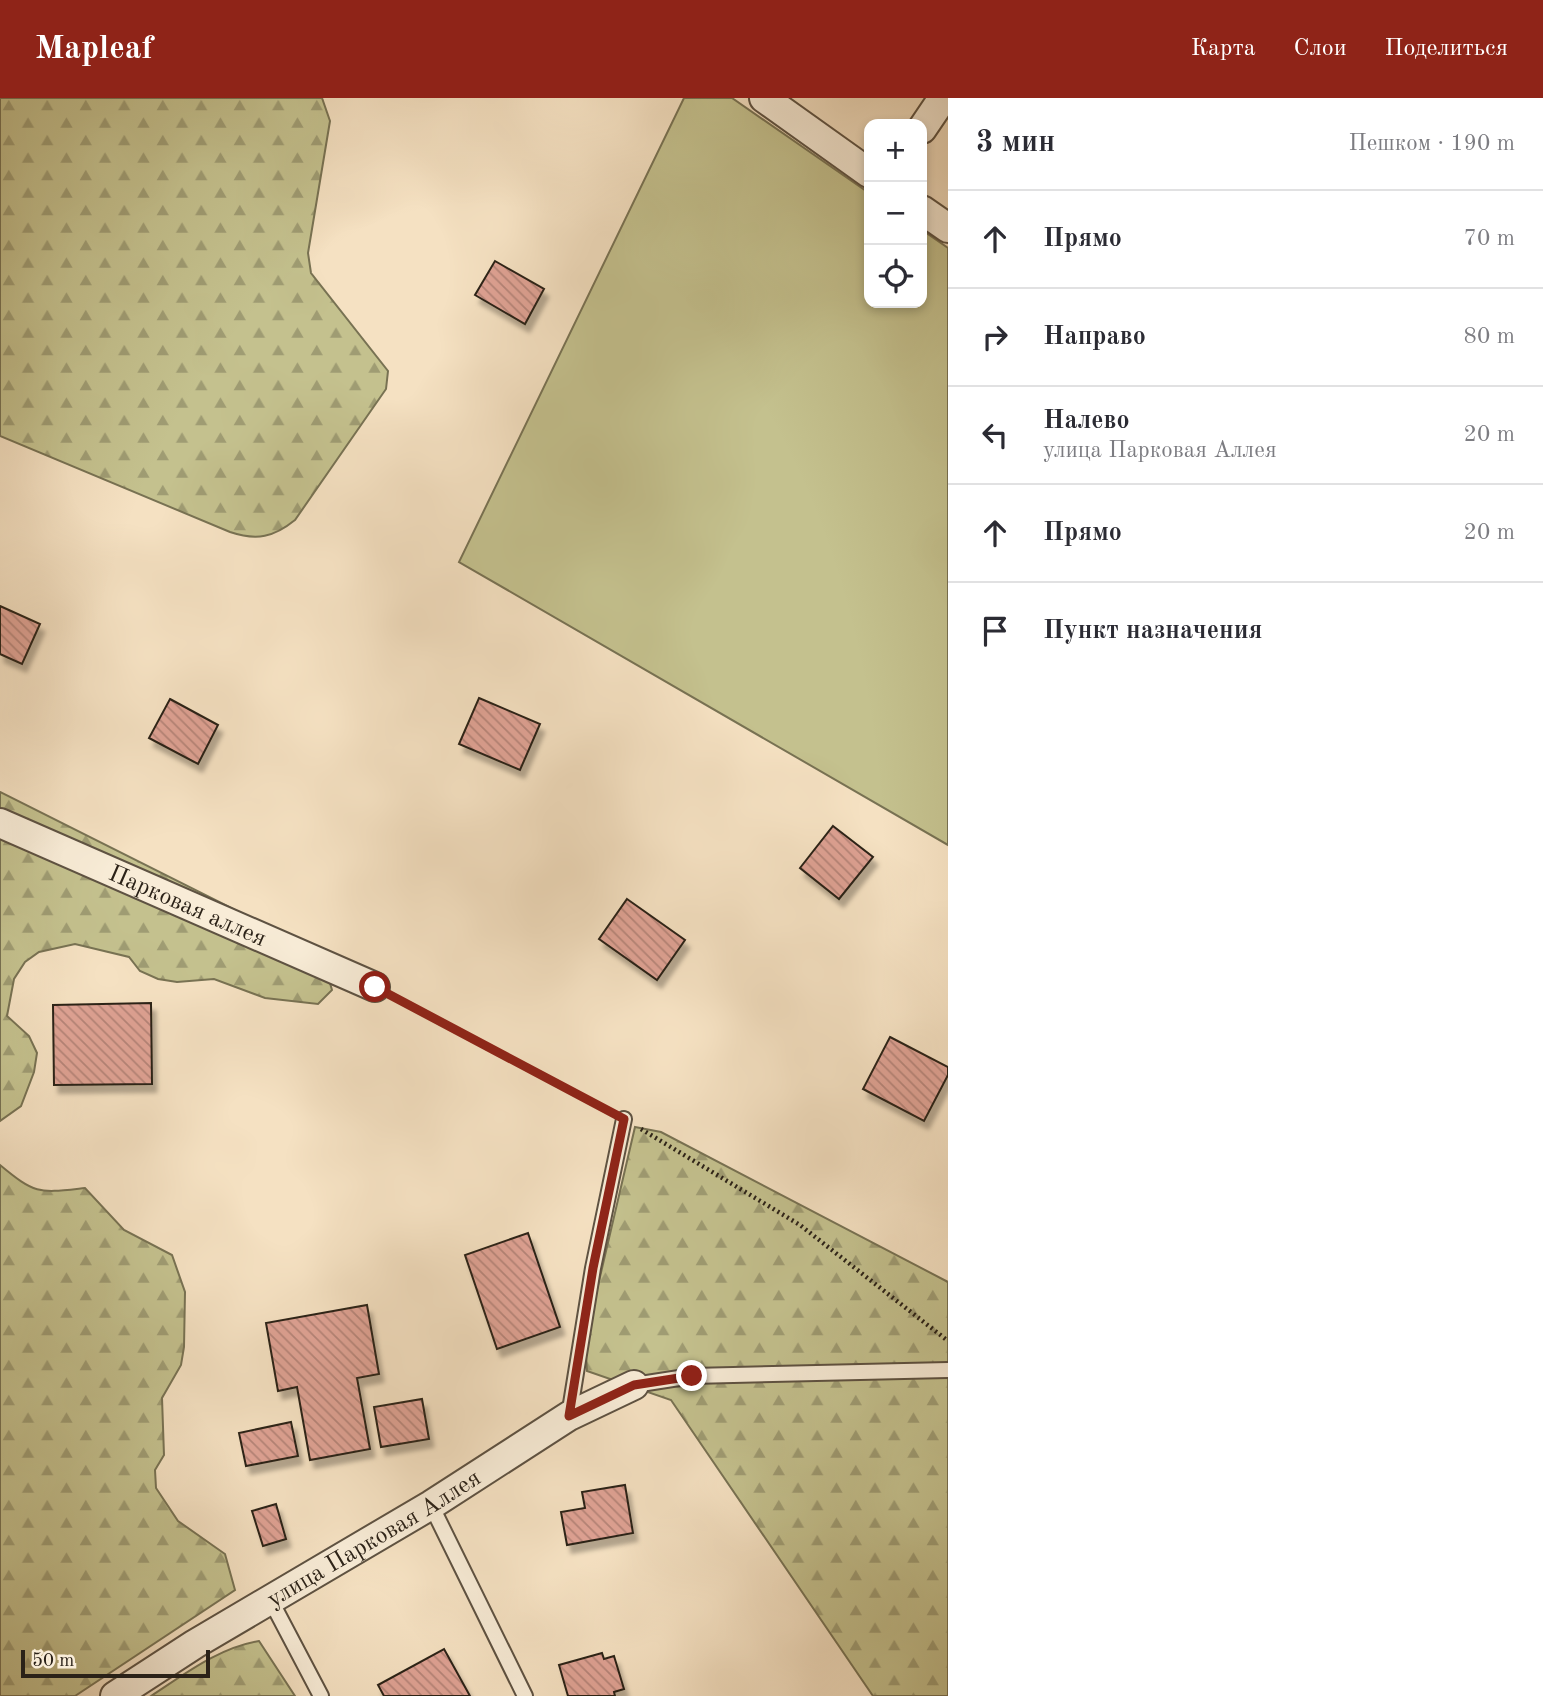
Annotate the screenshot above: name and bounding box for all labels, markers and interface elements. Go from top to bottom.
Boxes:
text: Mapleaf [35,33,153,66]
text: Карта [1191,37,1256,61]
text: Слои [1294,37,1347,61]
text: Поделиться [1385,37,1508,61]
map controls [864,119,927,308]
button: + [864,119,927,182]
text: 3 мин [976,128,1055,158]
text: Пешком · 190 m [1349,132,1515,155]
button: − [864,182,927,245]
icon: ahead [976,220,1014,258]
text: Прямо [1043,226,1122,252]
text: 70 m [1464,227,1515,250]
button: locate [864,245,927,308]
icon: right [976,318,1014,356]
text: Направо [1043,324,1146,350]
text: 80 m [1464,325,1515,348]
text: Налево [1043,408,1130,434]
icon: left [976,416,1014,454]
text: 20 m [1464,423,1515,446]
text: улица Парковая Аллея [1043,439,1277,462]
icon: ahead [976,514,1014,552]
text: Прямо [1043,520,1122,546]
text: 20 m [1464,521,1515,544]
icon: arrive [976,612,1014,650]
text: Пункт назначения [1043,618,1262,644]
street label: Парковая аллея [105,862,269,952]
route start [359,971,390,1002]
route end [676,1360,707,1391]
street label: улица Парковая Аллея [264,1466,485,1613]
scale bar [21,1647,210,1679]
text: 50 m [32,1652,74,1671]

